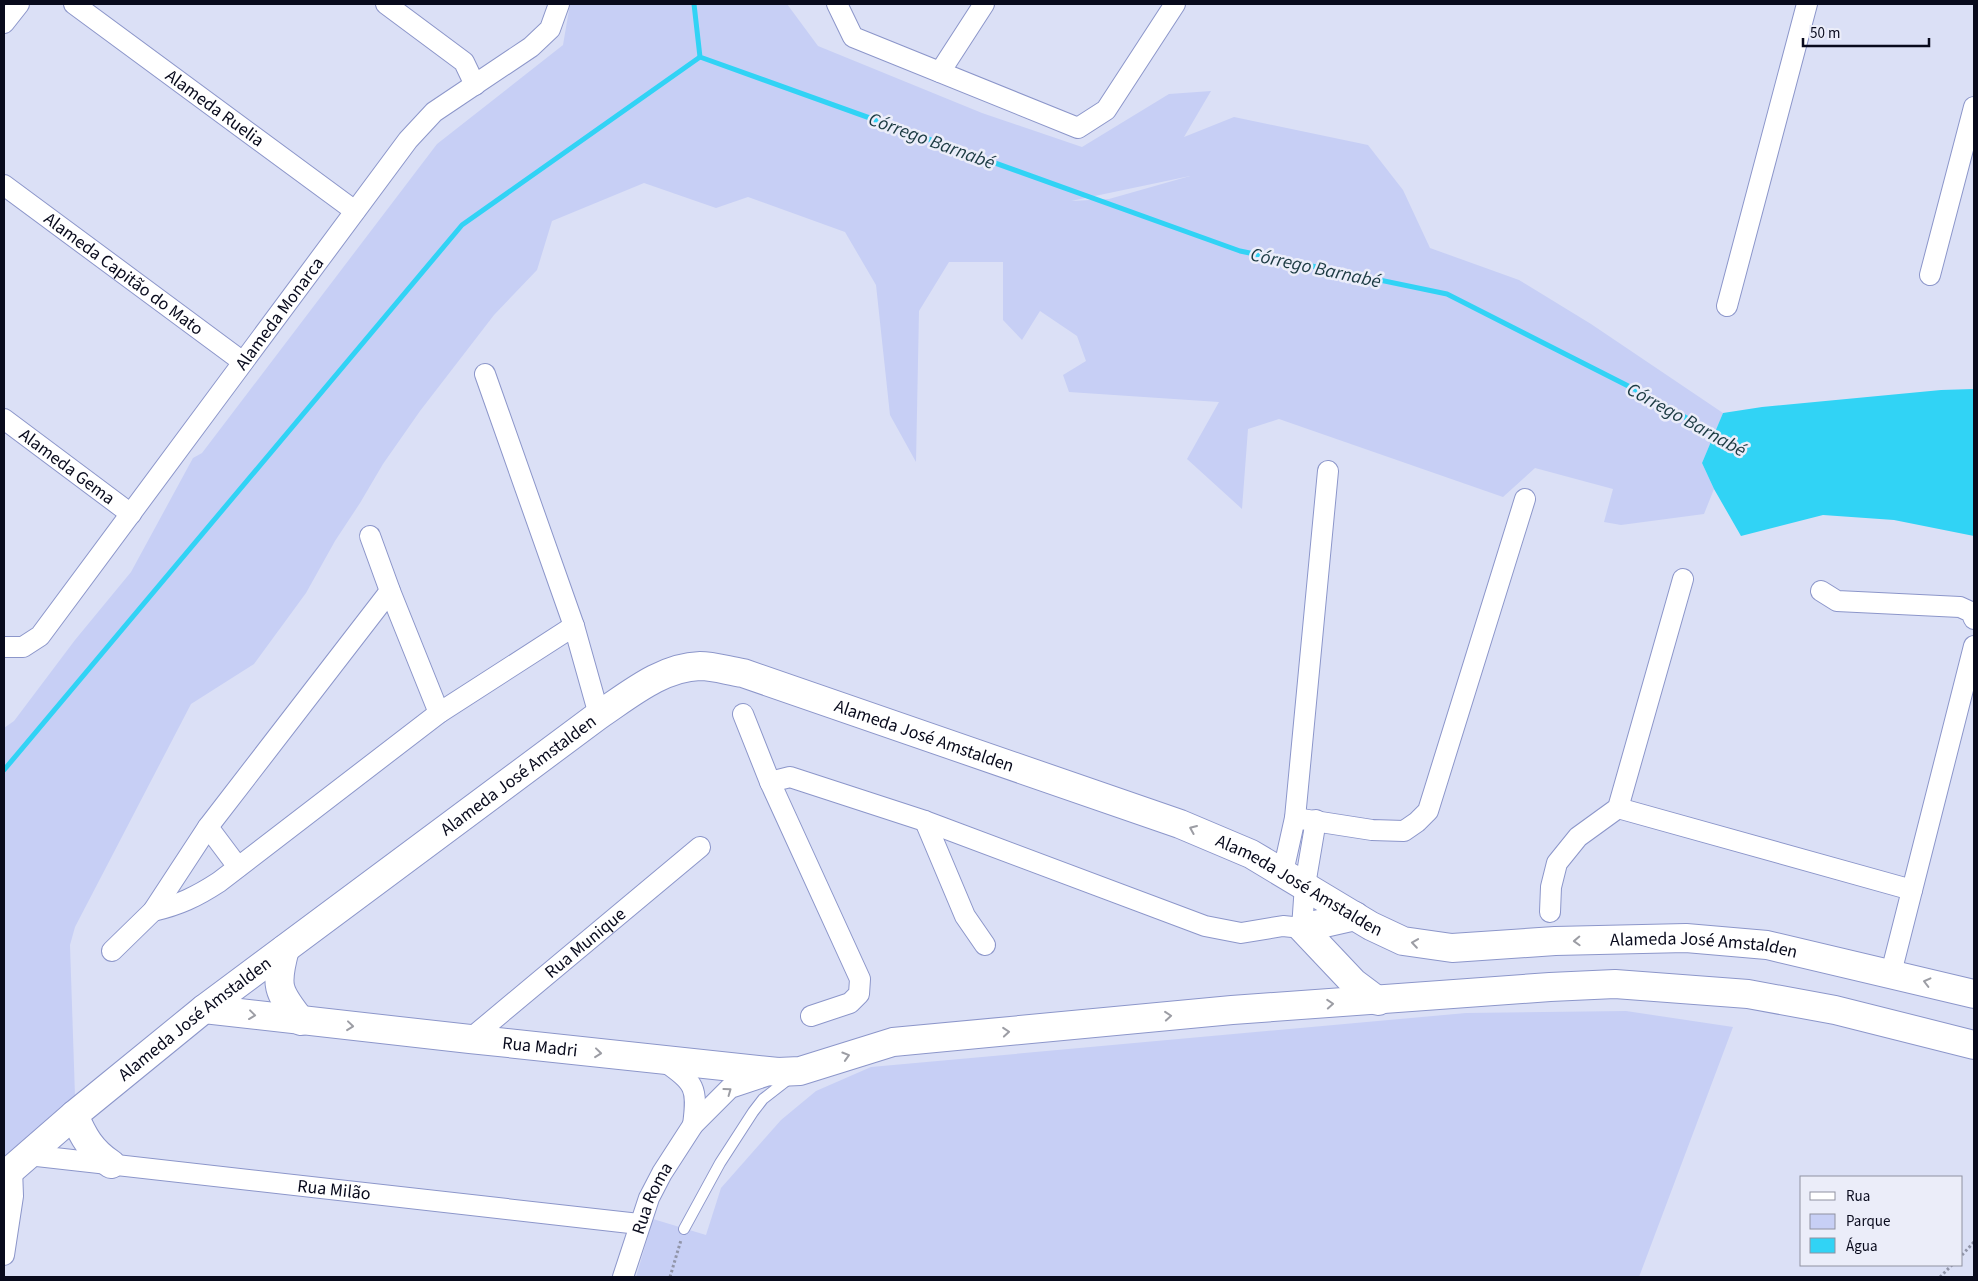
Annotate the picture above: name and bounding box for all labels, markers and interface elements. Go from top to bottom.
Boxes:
scale bar [1803,15,1929,47]
text: 50 m [1810,23,1840,44]
street label: Alameda Ruelia [160,63,269,153]
water label: Córrego Barnabé [864,106,999,177]
street label: Alameda Capitão do Mato [39,207,208,342]
water label: Córrego Barnabé [1248,241,1384,296]
street label: Alameda Monarca [230,252,330,375]
water label: Córrego Barnabé [1622,376,1752,465]
street label: Alameda Gema [14,423,120,511]
street label: Alameda José Amstalden [831,693,1017,779]
street label: Alameda José Amstalden [435,709,602,842]
one-way arrow [1189,825,1198,836]
street label: Alameda José Amstalden [1212,829,1387,943]
street label: Rua Munique [540,902,631,984]
street label: Alameda José Amstalden [1610,926,1800,965]
one-way arrow [1572,935,1580,946]
one-way arrow [1411,938,1419,949]
street label: Alameda José Amstalden [113,951,277,1087]
one-way arrow [1923,977,1931,988]
one-way arrow [1326,998,1334,1009]
one-way arrow [248,1009,256,1020]
one-way arrow [1164,1011,1172,1022]
one-way arrow [346,1020,354,1031]
one-way arrow [1002,1026,1010,1037]
street label: Rua Madri [501,1031,579,1063]
one-way arrow [595,1047,603,1058]
one-way arrow [842,1052,850,1062]
one-way arrow [722,1089,731,1097]
street label: Rua Roma [626,1157,679,1238]
street label: Rua Milão [296,1174,372,1207]
legend [1800,1176,1963,1266]
text: Rua [1846,1186,1870,1207]
text: Parque [1846,1211,1890,1232]
text: Água [1846,1236,1877,1257]

